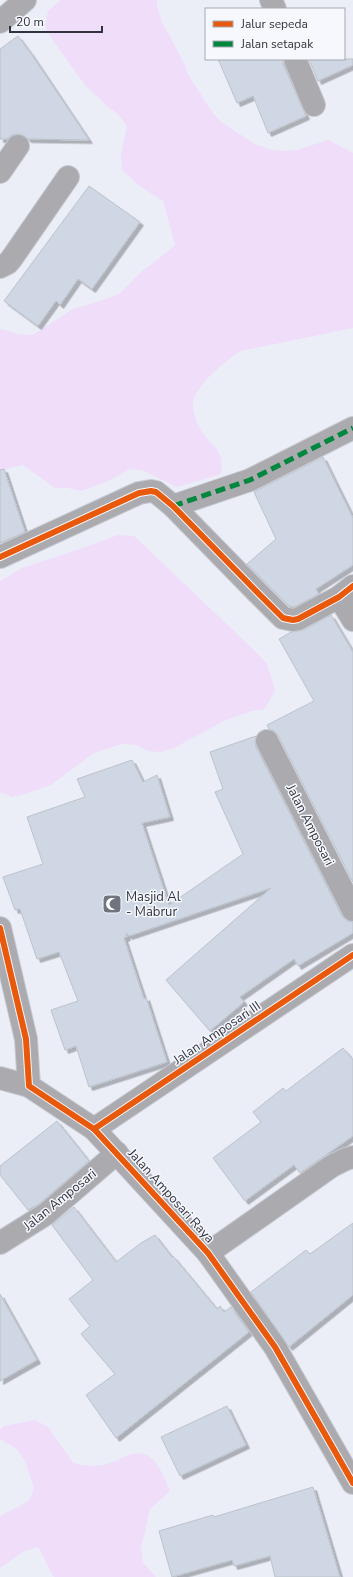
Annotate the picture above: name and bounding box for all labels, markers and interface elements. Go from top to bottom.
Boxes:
scale bar [10,8,102,34]
legend [205,8,345,60]
text: 20 m [16,14,44,30]
text: Jalur sepeda [240,16,308,32]
text: Jalan setapak [240,36,314,52]
street label: Jalan Amposari [281,780,338,869]
place label: Masjid Al - Mabrur [126,888,181,921]
mosque icon: Masjid Al - Mabrur [101,893,123,915]
street label: Jalan Amposari III [169,997,264,1070]
street label: Jalan Amposari Raya [123,1144,218,1247]
street label: Jalan Amposari [19,1165,100,1236]

